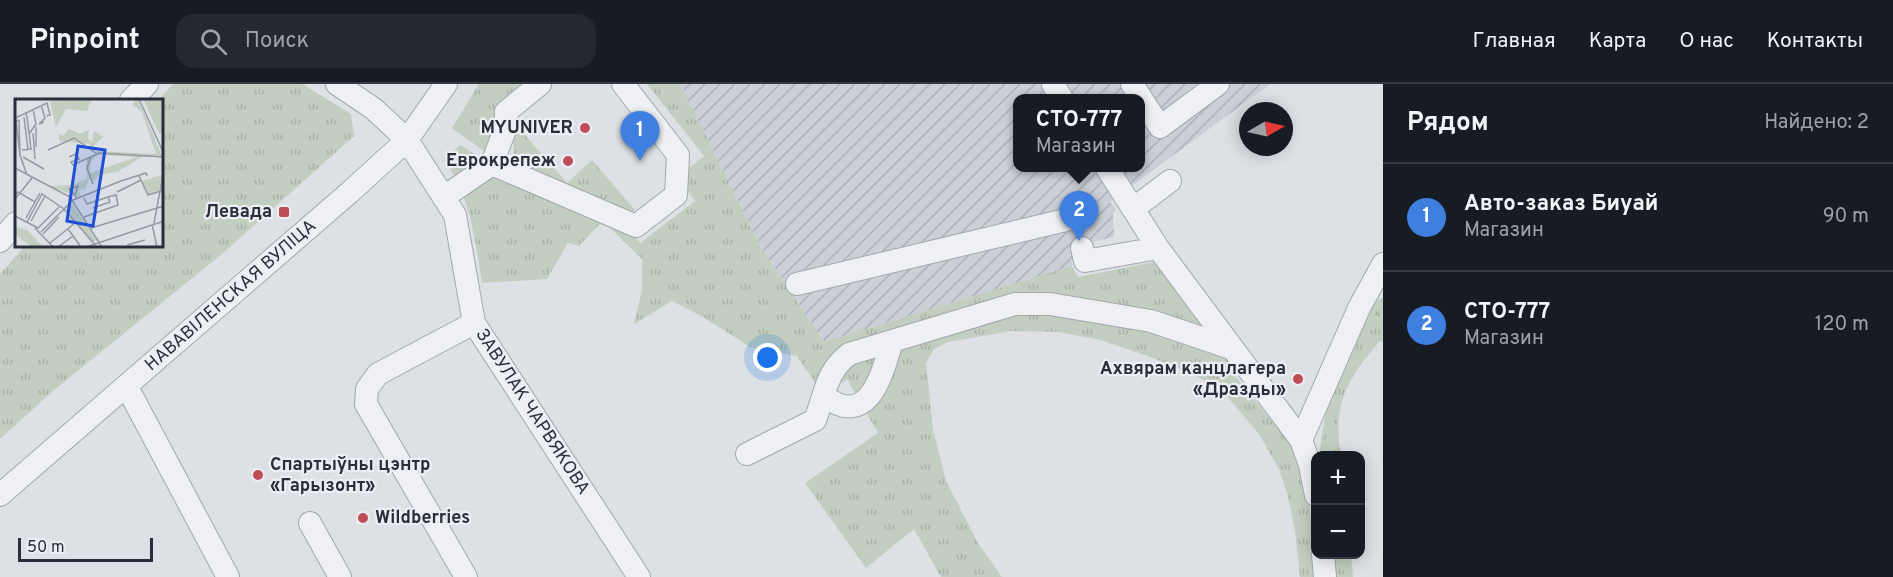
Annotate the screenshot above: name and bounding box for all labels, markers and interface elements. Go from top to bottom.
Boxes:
search box [176,14,596,68]
text: Pinpoint [30,23,140,59]
icon: search [197,25,230,58]
text: Поиск [245,28,309,55]
text: Главная [1472,28,1556,55]
text: Карта [1589,28,1646,55]
text: О нас [1679,28,1734,55]
text: Контакты [1767,28,1863,55]
popup [1013,94,1145,172]
inset map [15,99,164,248]
north arrow [1239,102,1293,156]
text: СТО-777 [1036,107,1122,134]
text: Рядом [1407,107,1489,140]
text: Найдено: 2 [1764,110,1869,136]
pin: 1 [620,112,660,161]
place label: MYUNIVER [480,117,573,140]
marker: MYUNIVER [578,121,592,135]
text: Магазин [1036,134,1116,160]
place label: Еврокрепеж [446,150,556,173]
marker: Еврокрепеж [561,154,575,168]
text: Авто-заказ Биуай [1464,191,1658,218]
pin: 2 [1060,192,1098,241]
place label: Левада [205,201,272,224]
text: 1 [1423,204,1431,230]
text: 90 m [1823,204,1869,230]
marker: Левада [277,205,291,219]
street label: НАВАВІЛЕНСКАЯ ВУЛІЦА [141,215,321,377]
text: Магазин [1464,218,1544,244]
text: СТО-777 [1464,299,1550,326]
text: 2 [1420,312,1433,338]
text: 120 m [1815,312,1869,338]
street label: ЗАВУЛАК ЧАРВЯКОВА [470,325,594,499]
text: Магазин [1464,326,1544,352]
your location [753,343,782,372]
place label: Ахвярам канцлагера «Дразды» [1100,358,1286,402]
marker: Ахвярам канцлагера «Дразды» [1291,372,1305,386]
map controls [1311,451,1365,559]
button: + [1311,451,1365,505]
place label: Спартыўны цэнтр «Гарызонт» [270,454,430,498]
marker: Спартыўны цэнтр «Гарызонт» [251,468,265,482]
button: − [1311,505,1365,559]
place label: Wildberries [375,507,470,530]
marker: Wildberries [356,511,370,525]
scale bar [18,535,153,562]
text: 50 m [27,538,65,558]

